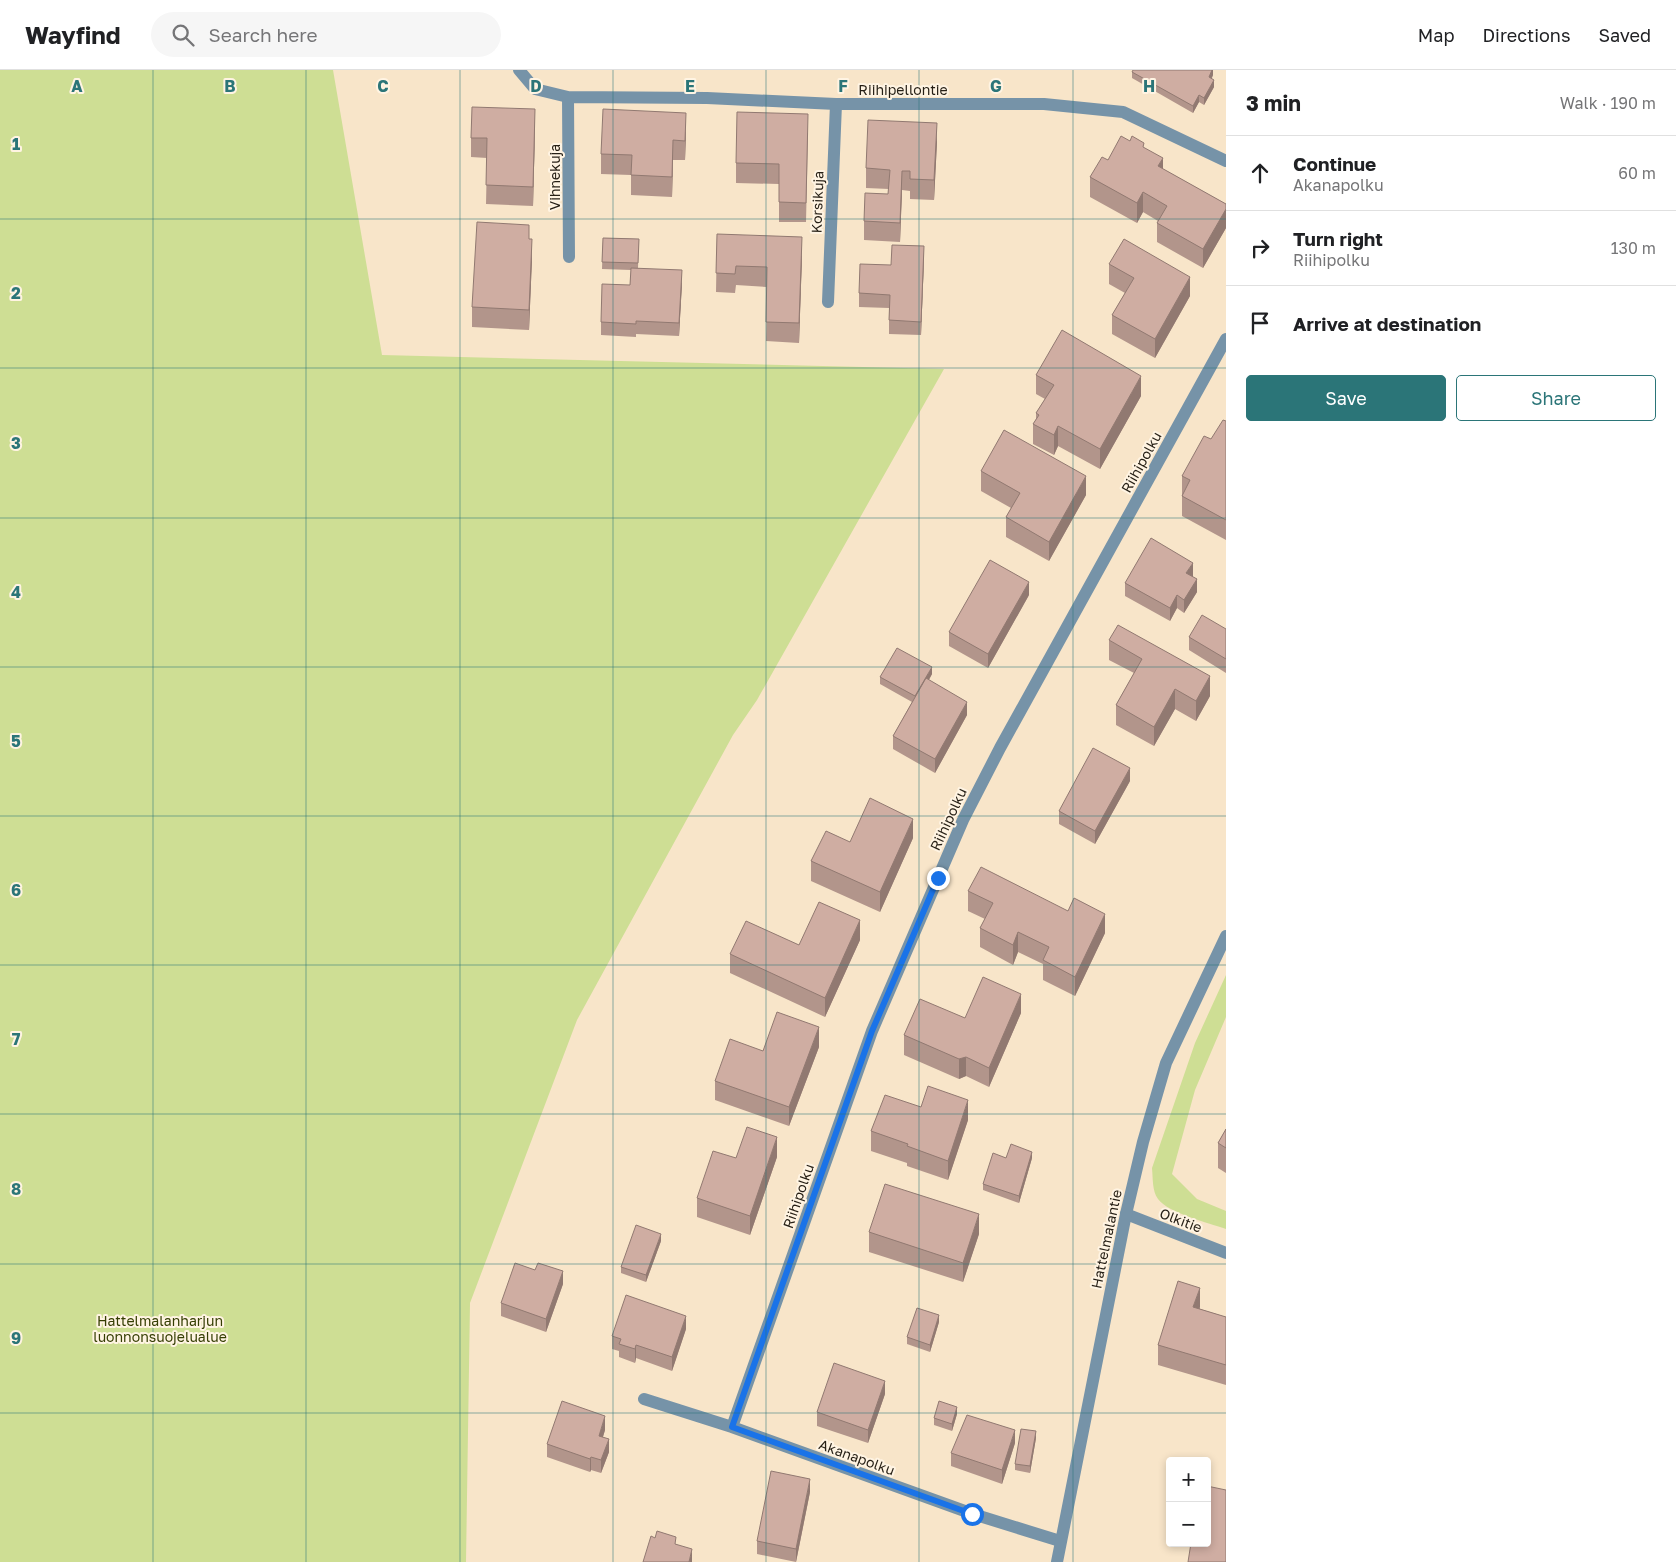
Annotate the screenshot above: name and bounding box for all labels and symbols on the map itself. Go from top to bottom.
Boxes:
text: A [71,76,83,96]
text: B [224,76,236,96]
text: C [377,76,389,96]
text: D [530,76,542,96]
text: E [685,76,695,96]
text: F [838,76,848,96]
text: G [990,76,1002,96]
text: H [1143,76,1155,96]
street label: Riihipellontie [858,81,948,98]
text: 1 [12,134,20,154]
street label: Vihnekuja [546,144,563,210]
street label: Korsikuja [807,170,827,234]
text: 2 [11,283,21,303]
street label: Riihipolku [1117,428,1165,496]
text: 3 [11,433,21,453]
text: 4 [11,582,21,602]
text: 5 [11,731,21,751]
street label: Riihipolku [926,785,970,853]
route end [927,867,950,890]
text: 6 [11,880,21,900]
text: 7 [12,1029,21,1049]
street label: Riihipolku [779,1161,817,1231]
text: 8 [11,1179,21,1199]
street label: Hattelmalantie [1087,1188,1125,1290]
street label: Olkitie [1157,1204,1205,1236]
park label: Hattelmalanharjun luonnonsuojelualue [93,1312,227,1345]
text: 9 [11,1328,21,1348]
street label: Akanapolku [817,1435,897,1479]
route start [961,1503,984,1526]

